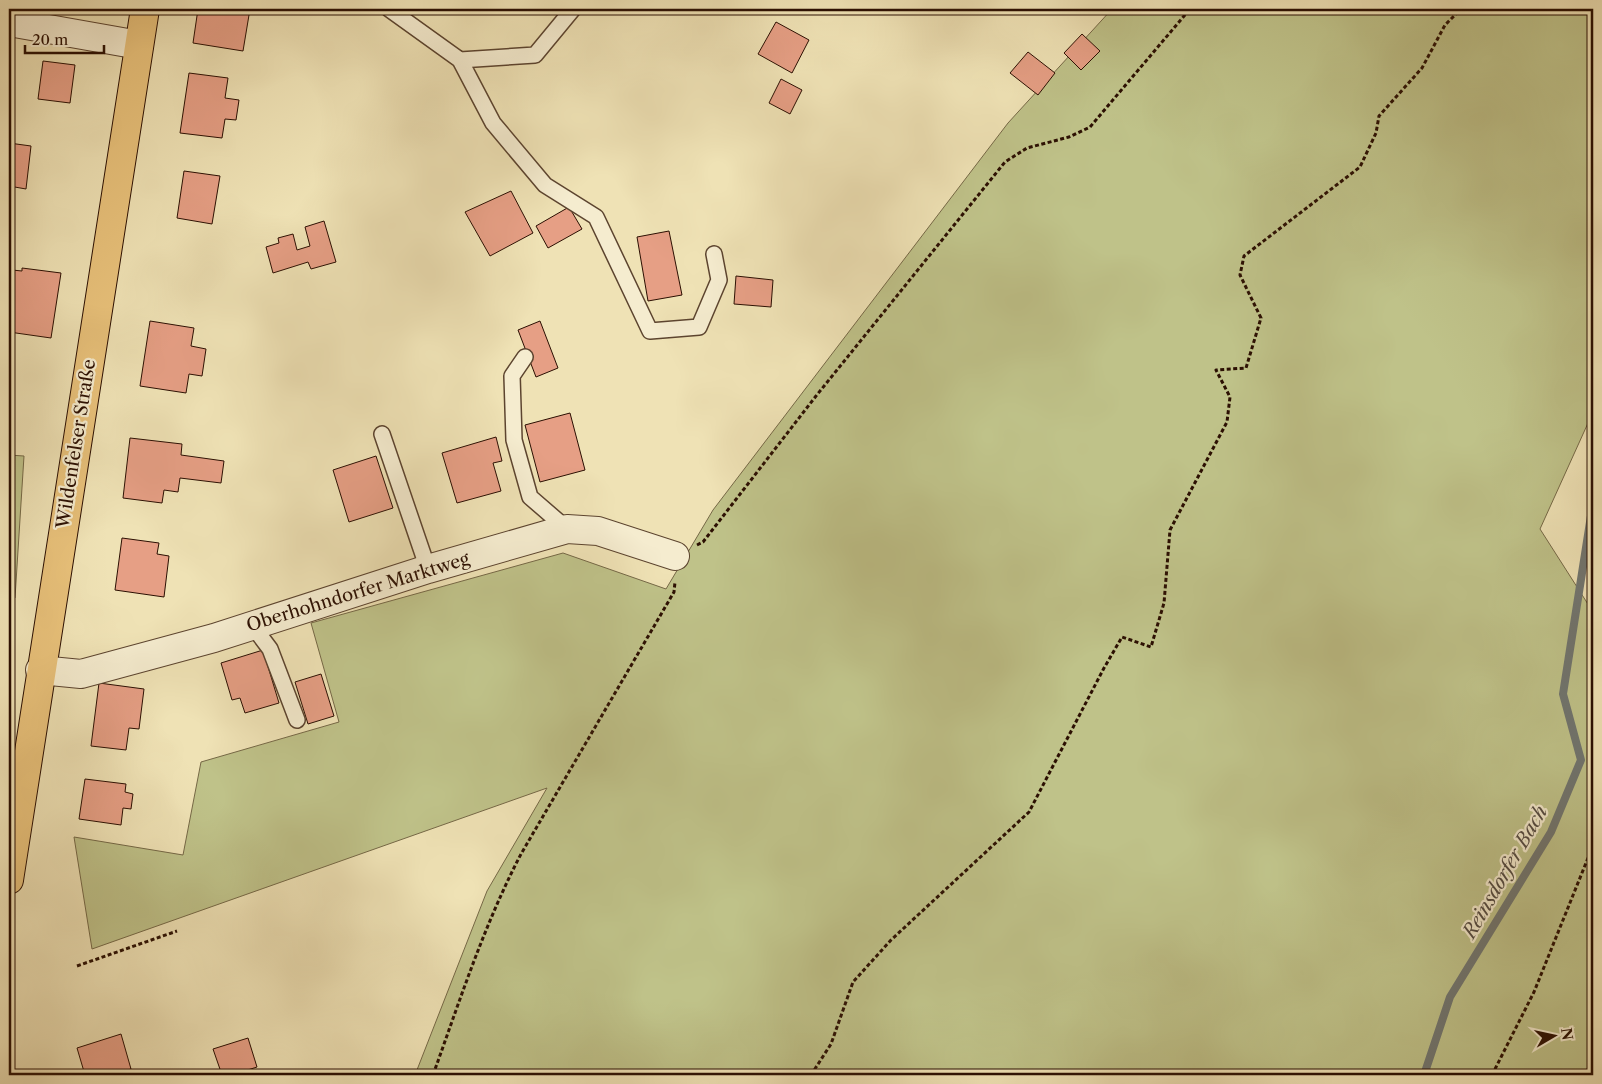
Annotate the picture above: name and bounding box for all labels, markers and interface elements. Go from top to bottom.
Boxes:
scale bar [25,22,104,54]
text: 20 m [32,30,68,49]
street label: Wildenfelser Straße [52,358,100,531]
street label: Oberhohndorfer Marktweg [244,547,473,636]
water label: Reinsdorfer Bach [1457,802,1552,944]
north arrow [1530,1012,1580,1062]
text: N [1557,1027,1577,1041]

